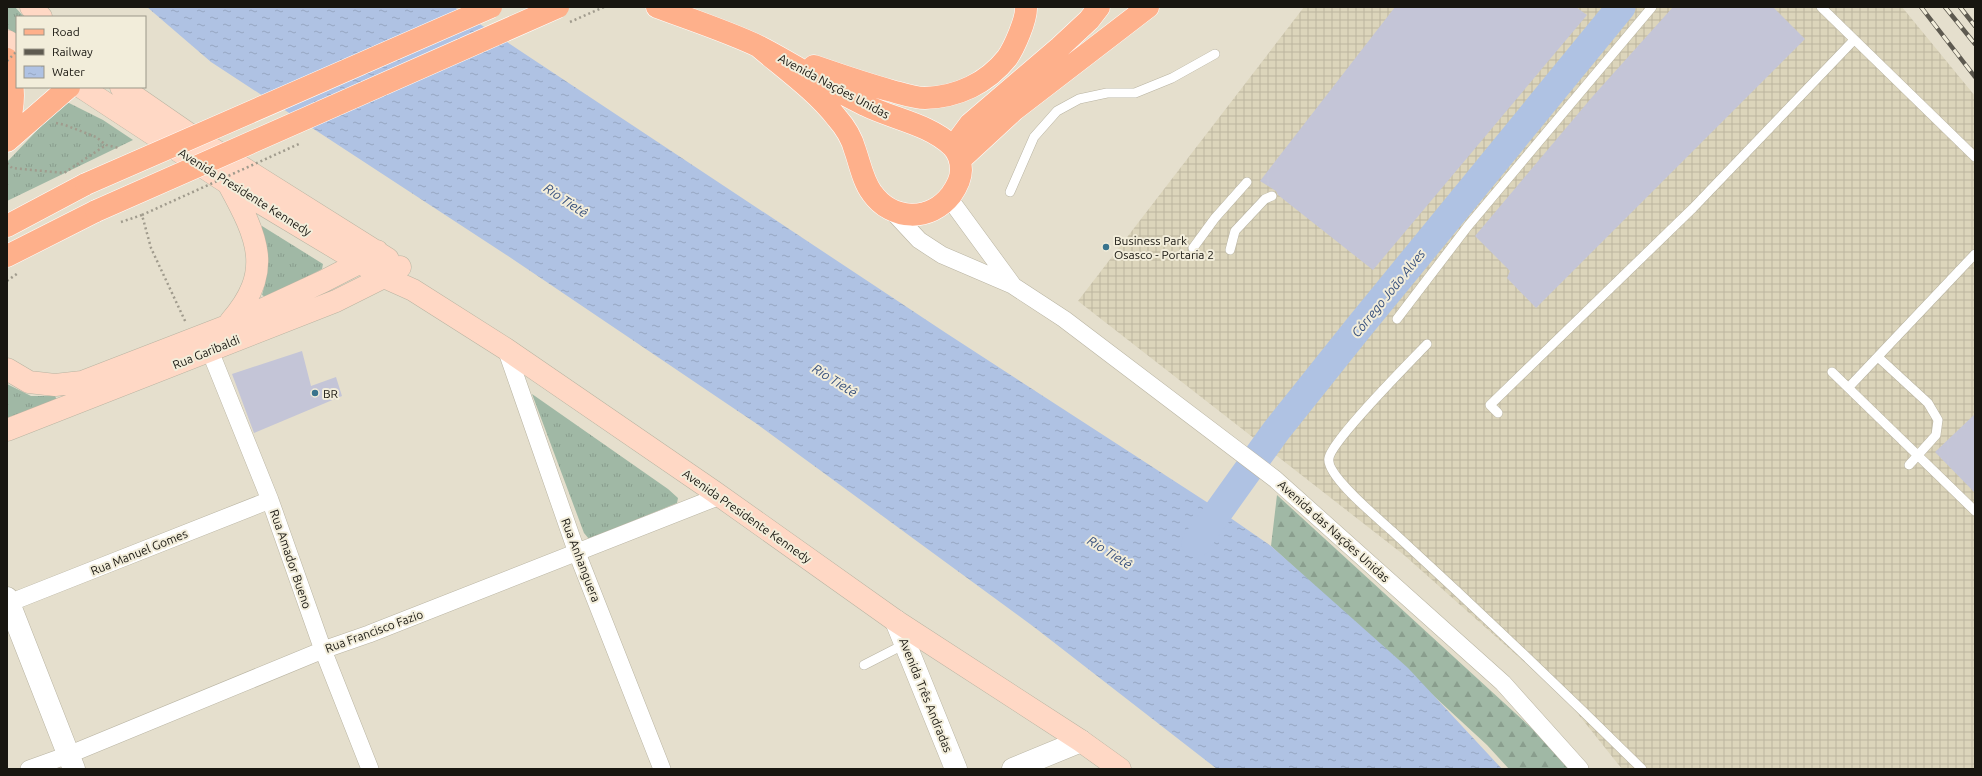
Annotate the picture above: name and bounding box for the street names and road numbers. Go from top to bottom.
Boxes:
street label: Avenida Nações Unidas [776,51,892,121]
street label: Avenida Presidente Kennedy [176,146,314,238]
street label: Rua Garibaldi [171,333,241,371]
street label: Avenida Presidente Kennedy [680,467,814,566]
street label: Avenida das Nações Unidas [1276,478,1392,584]
street label: Rua Amador Bueno [268,508,314,610]
street label: Rua Anhanguera [559,516,603,604]
street label: Rua Manuel Gomes [89,527,189,577]
street label: Rua Francisco Fazio [323,607,425,655]
street label: Avenida Três Andradas [897,636,955,754]

